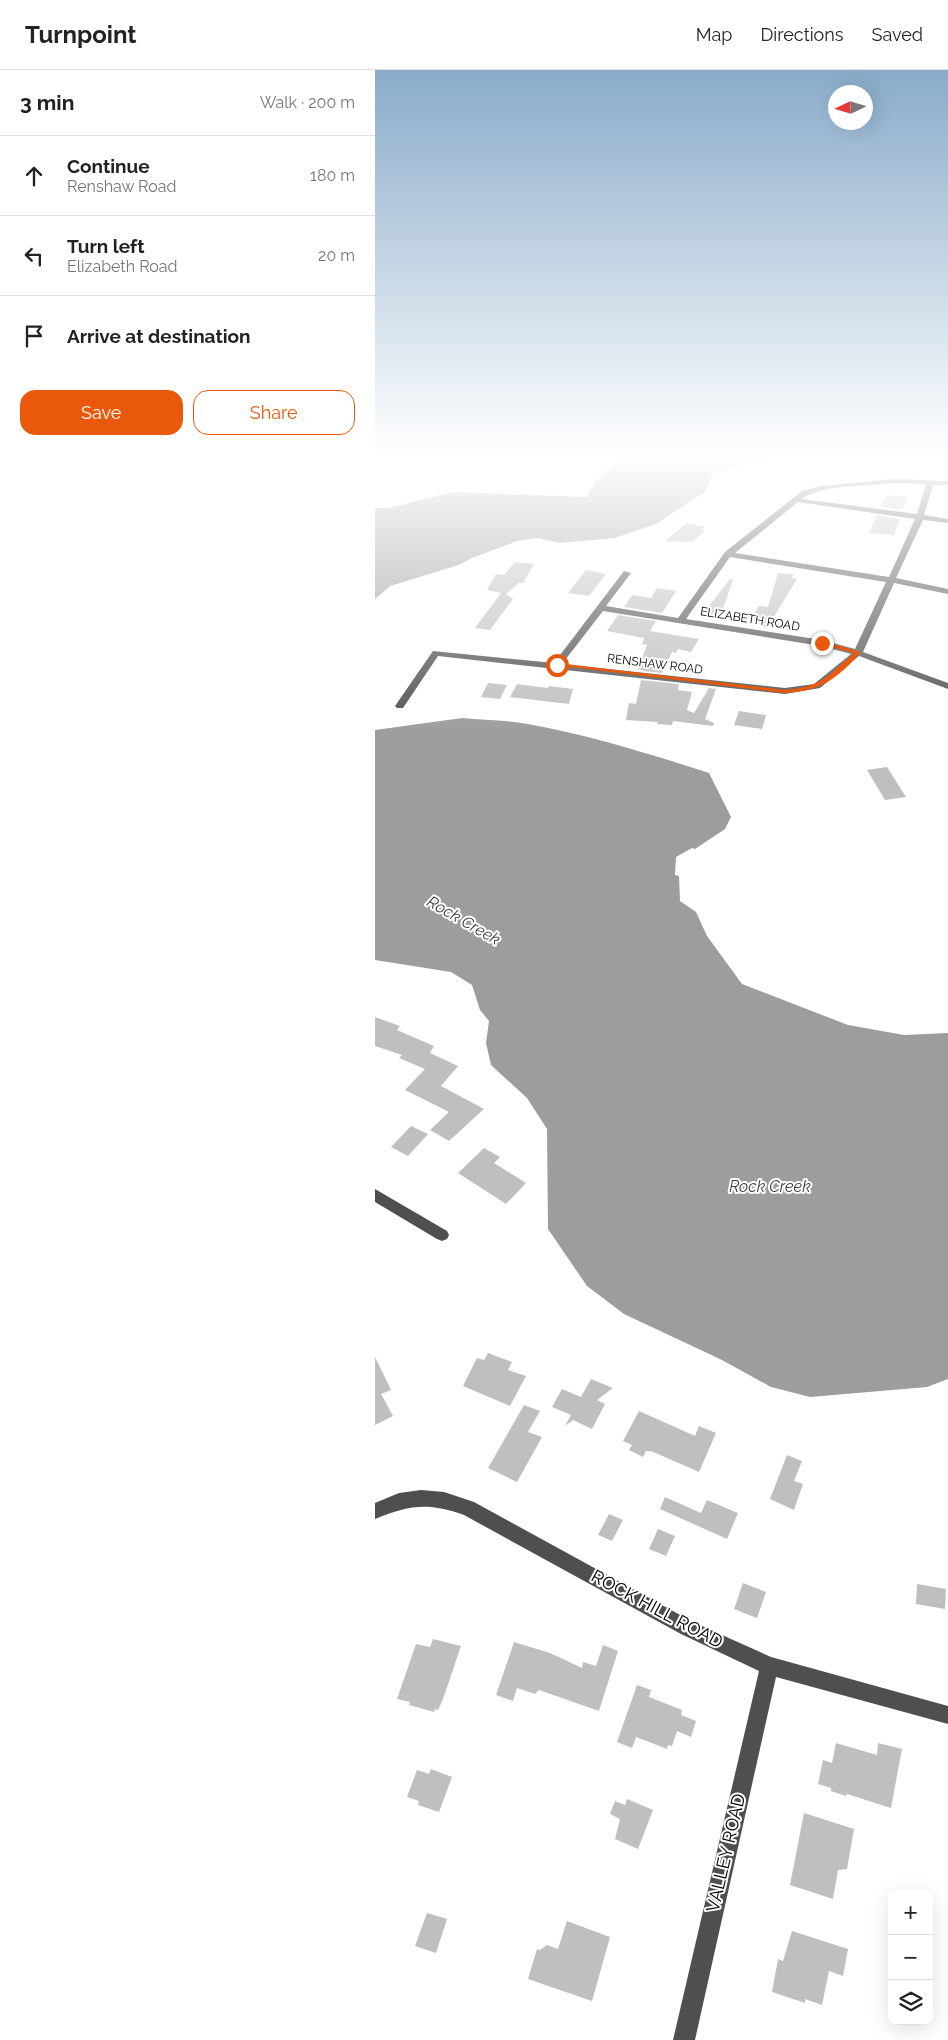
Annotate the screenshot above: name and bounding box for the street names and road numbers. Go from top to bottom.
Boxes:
street label: ELIZABETH ROAD [699,604,801,634]
street label: RENSHAW ROAD [606,651,704,677]
street label: ROCK HILL ROAD [588,1565,727,1652]
street label: VALLEY ROAD [702,1792,749,1914]

